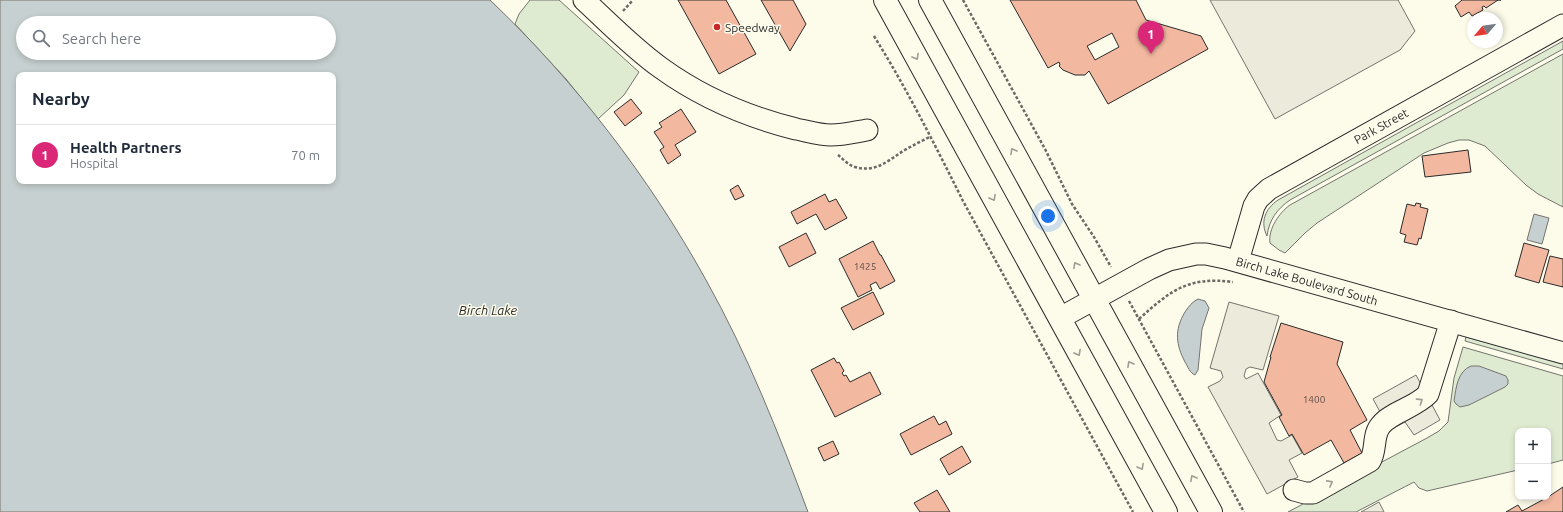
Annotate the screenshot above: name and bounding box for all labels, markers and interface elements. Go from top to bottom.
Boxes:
north arrow [1467,12,1503,48]
search box [16,16,336,60]
place label: Speedway [725,21,780,34]
pin: 1 [1138,21,1164,54]
marker: Speedway [712,22,722,32]
icon: search [30,27,52,49]
text: Search here [62,30,141,47]
one-way arrow [911,53,919,60]
text: Nearby [32,89,90,108]
street label: Park Street [1352,106,1411,146]
text: Health Partners [70,139,182,156]
text: 1 [41,148,49,162]
text: 70 m [291,148,320,162]
one-way arrow [1010,148,1018,155]
text: Hospital [70,156,118,170]
one-way arrow [989,194,996,201]
your location [1038,206,1058,226]
street label: Birch Lake Boulevard South [1235,254,1379,308]
house number: 1425 [854,261,876,272]
one-way arrow [1073,262,1080,269]
water label: Birch Lake [459,303,518,317]
one-way arrow [1074,348,1081,356]
one-way arrow [1127,361,1135,368]
house number: 1400 [1303,394,1326,405]
one-way arrow [1416,398,1423,406]
map controls [1515,428,1551,500]
button: + [1515,428,1551,464]
one-way arrow [1136,463,1143,470]
button: − [1515,464,1551,500]
one-way arrow [1190,475,1197,482]
one-way arrow [1326,481,1333,488]

